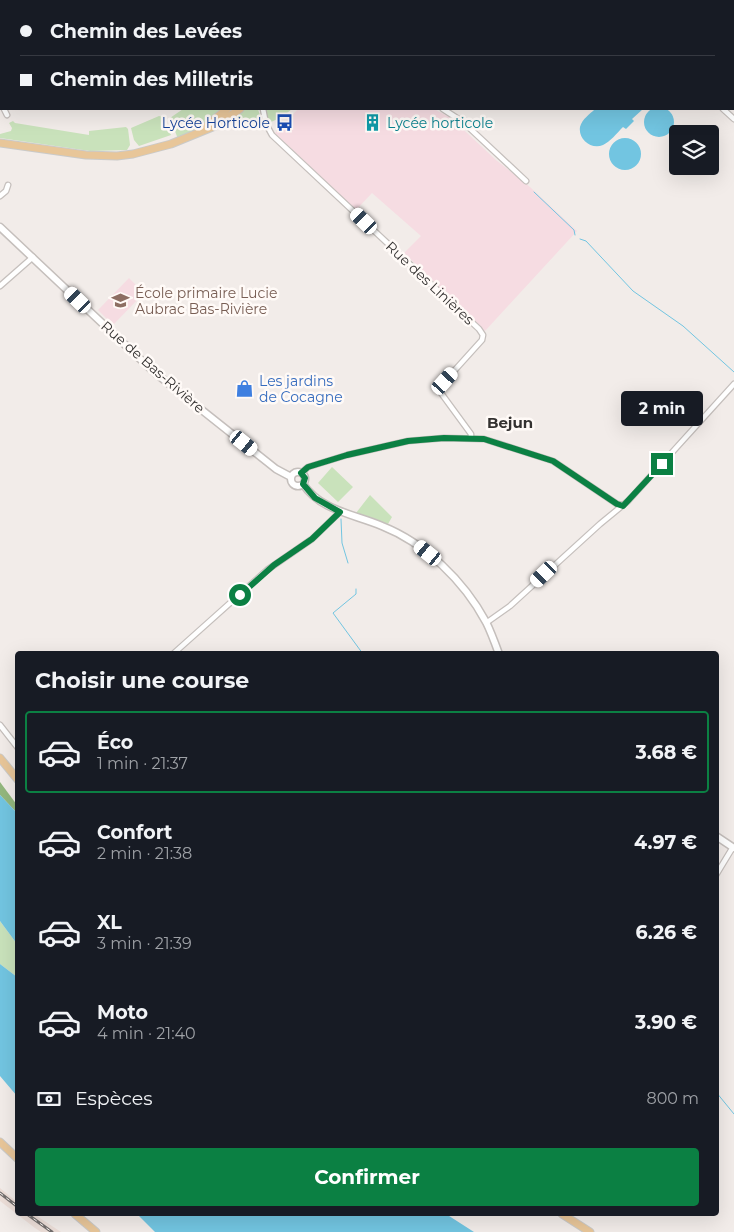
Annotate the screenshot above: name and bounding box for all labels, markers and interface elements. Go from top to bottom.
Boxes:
text: Chemin des Levées [50,20,242,43]
text: Chemin des Milletris [50,68,253,91]
bus stop icon: Lycée Horticole [274,113,294,133]
building icon: Lycée horticole [363,113,383,133]
place label: Lycée Horticole [162,114,270,132]
place label: Lycée horticole [387,114,493,132]
map controls [669,125,719,175]
button: layers [669,125,719,175]
car [347,205,380,237]
street label: Rue des Linières [382,237,478,329]
car [61,284,94,316]
place label: École primaire Lucie Aubrac Bas-Rivière [135,284,277,318]
school or university icon: École primaire Lucie Aubrac Bas-Rivière [111,291,131,311]
street label: Rue de Bas-Rivière [97,317,209,417]
car [429,365,460,397]
place label: Les jardins de Cocagne [259,372,343,406]
shop icon: Les jardins de Cocagne [235,379,255,399]
callout: 2 min [621,392,703,426]
text: 2 min [639,399,685,418]
district label: Bejun [487,413,533,432]
car [227,428,260,458]
route end [651,453,673,475]
car [411,538,444,568]
car [527,558,560,590]
route start [229,584,251,606]
text: Choisir une course [35,667,249,694]
icon: car [37,730,82,775]
text: Éco [97,731,133,754]
text: 3.68 € [636,741,697,764]
text: 1 min · 21:37 [97,754,188,773]
icon: car [37,820,82,865]
text: Confort [97,821,172,844]
text: 4.97 € [634,831,697,854]
text: 2 min · 21:38 [97,844,192,863]
icon: car [37,910,82,955]
text: XL [97,911,122,934]
text: 6.26 € [635,921,697,944]
text: 3 min · 21:39 [97,934,192,953]
icon: car [37,1000,82,1045]
text: Moto [97,1001,148,1024]
text: 3.90 € [635,1011,697,1034]
text: 4 min · 21:40 [97,1024,196,1043]
icon: cash [35,1085,63,1113]
text: Espèces [75,1087,152,1110]
text: 800 m [646,1089,699,1108]
button: Confirmer [35,1148,699,1206]

